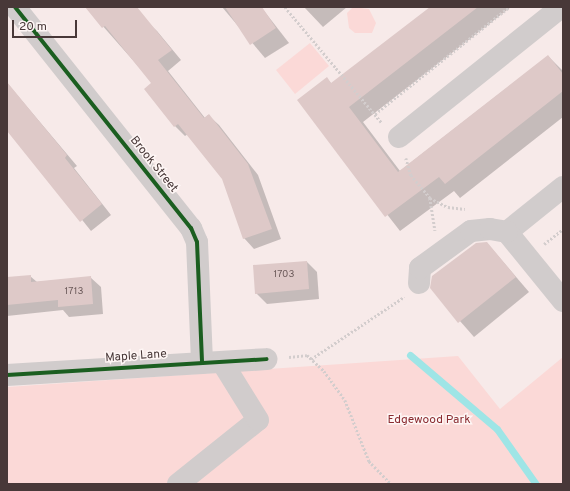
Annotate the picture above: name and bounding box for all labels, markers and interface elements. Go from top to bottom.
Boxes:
scale bar [14,12,79,38]
text: 20 m [19,19,47,35]
street label: Brook Street [126,134,180,196]
house number: 1703 [273,269,295,281]
house number: 1713 [65,286,83,298]
street label: Maple Lane [105,348,167,366]
park label: Edgewood Park [387,414,471,428]

